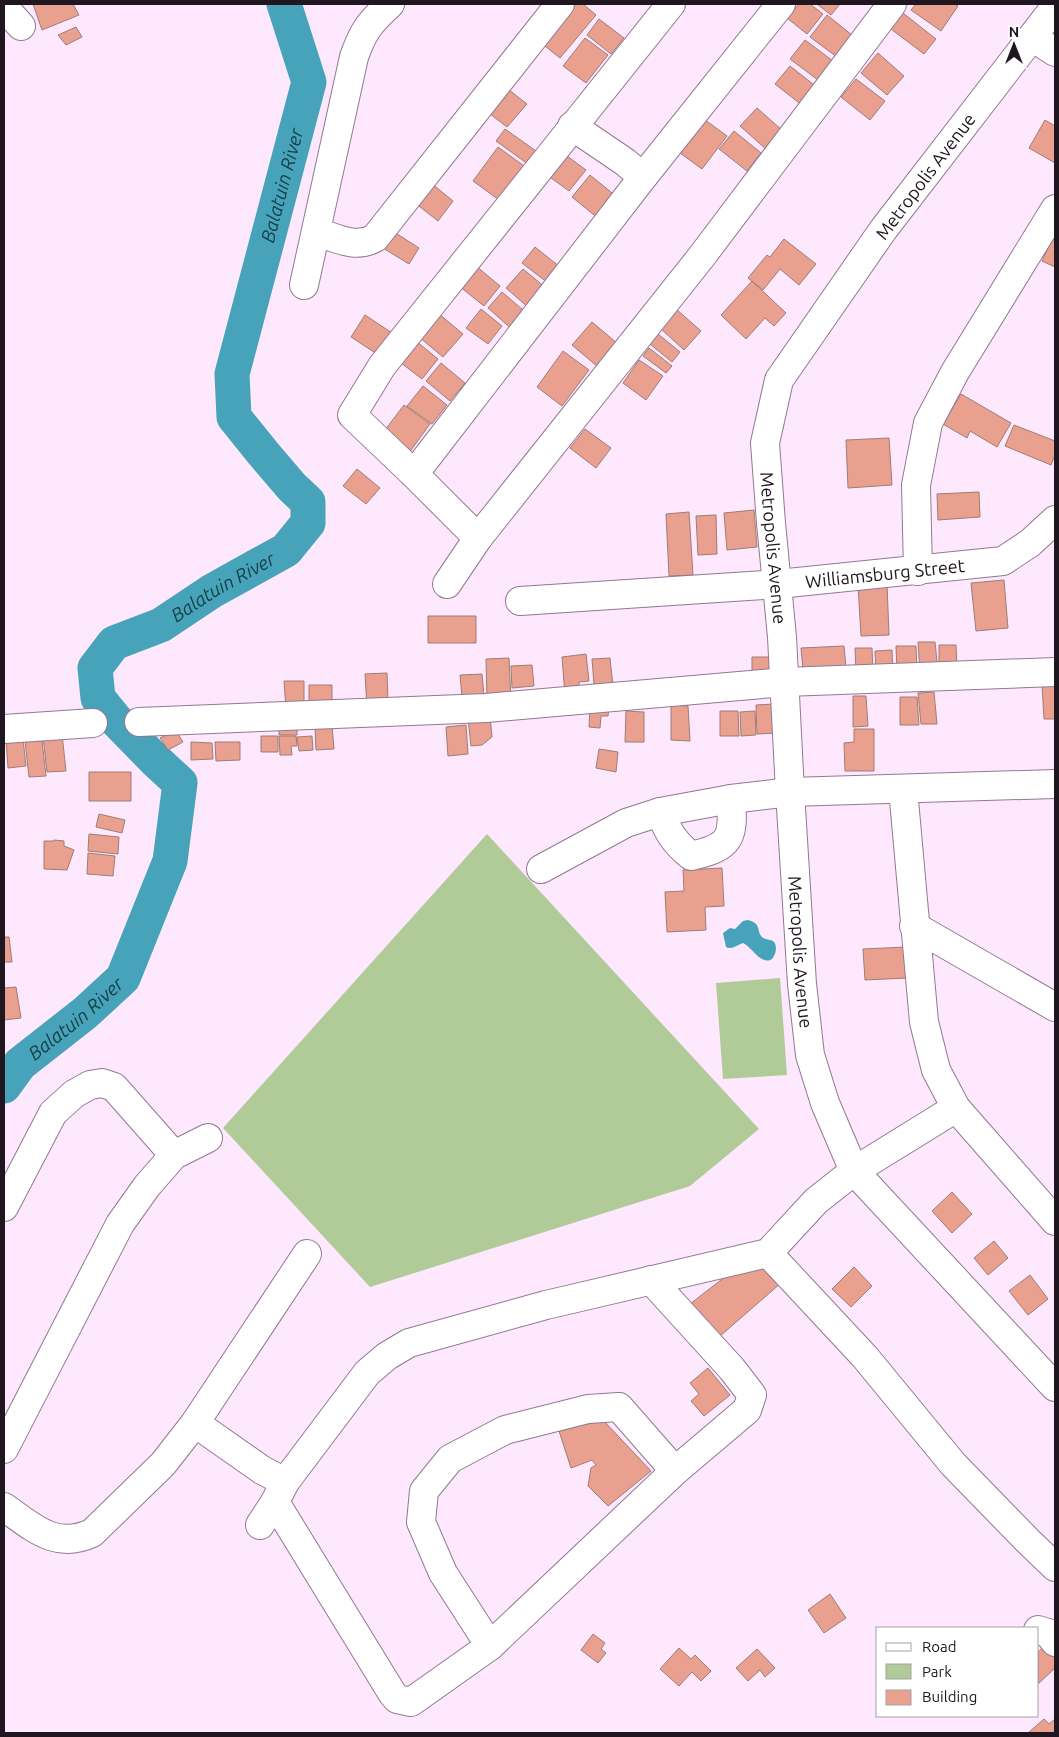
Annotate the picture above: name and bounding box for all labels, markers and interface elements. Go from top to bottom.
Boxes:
north arrow [989,20,1039,70]
text: N [1009,24,1019,40]
street label: Metropolis Avenue [871,109,979,243]
water label: Balatuin River [256,125,307,245]
street label: Metropolis Avenue [757,471,791,625]
water label: Balatuin River [167,547,279,626]
street label: Williamsburg Street [804,555,966,591]
street label: Metropolis Avenue [785,875,817,1029]
water label: Balatuin River [24,972,128,1064]
legend [876,1627,1039,1717]
text: Road [922,1638,957,1655]
text: Park [922,1663,952,1680]
text: Building [922,1688,977,1705]

